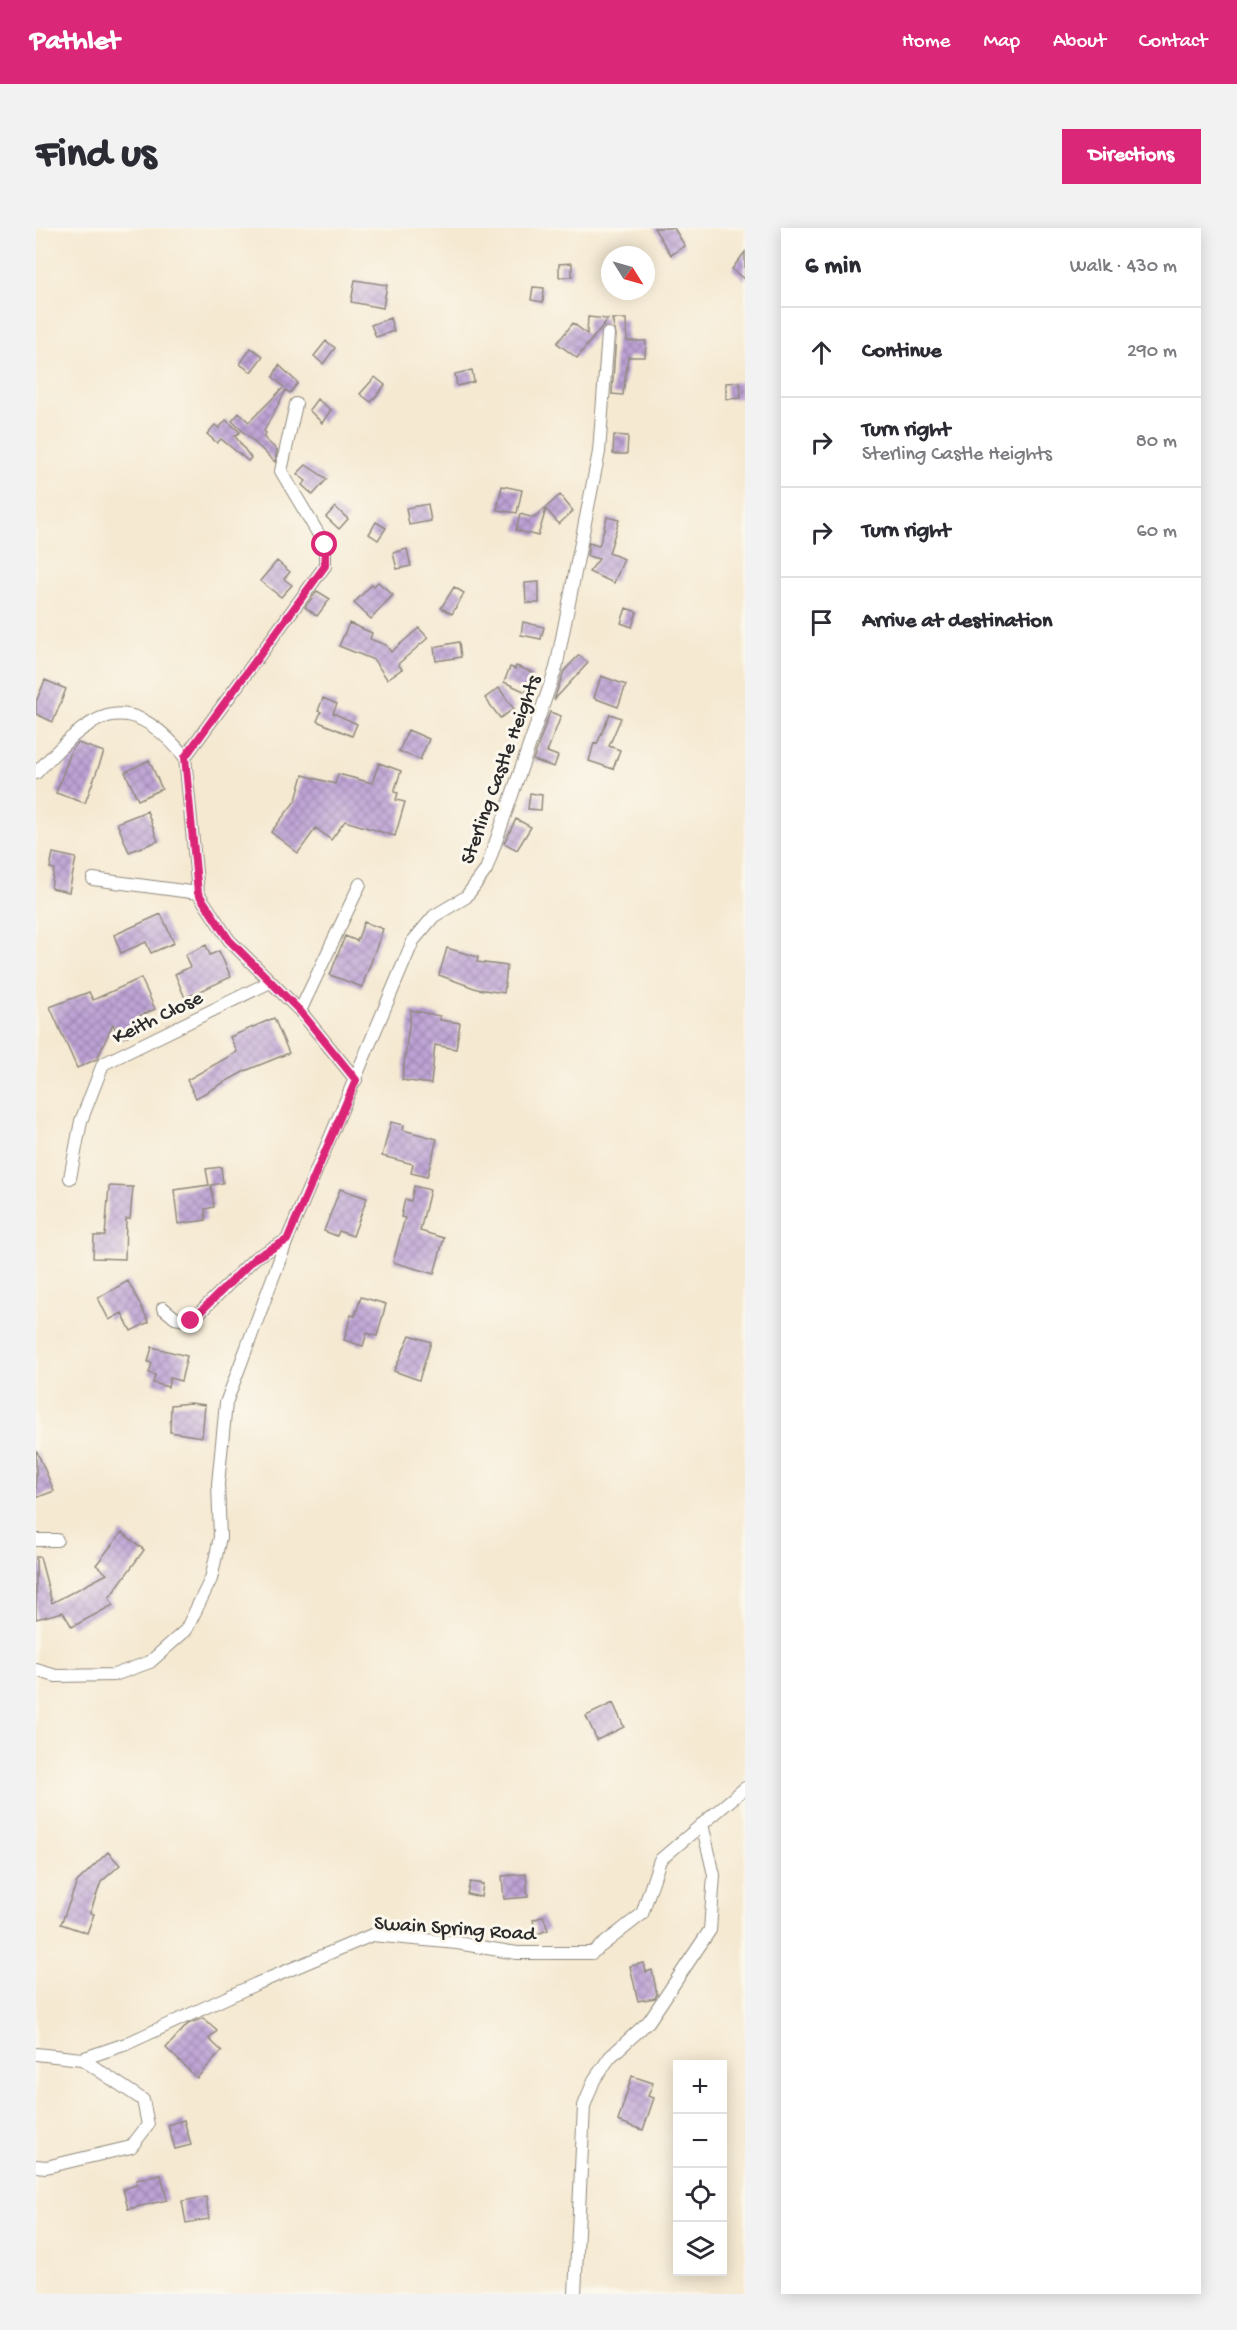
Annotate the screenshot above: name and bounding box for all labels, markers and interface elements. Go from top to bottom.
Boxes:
text: Pathlet [30,26,120,59]
text: Home [902,30,950,55]
text: Map [983,30,1020,55]
text: About [1053,30,1106,55]
text: Contact [1139,30,1207,55]
button: Directions [1062,129,1201,184]
text: Find us [36,132,156,181]
north arrow [601,246,655,300]
text: 6 min [805,252,861,283]
text: Walk · 430 m [1070,256,1177,279]
icon: ahead [805,336,838,369]
text: Continue [862,339,942,365]
text: 290 m [1127,341,1177,364]
text: Turn right [862,418,950,444]
icon: right [805,426,838,459]
text: 80 m [1136,431,1177,454]
text: Sterling Castle Heights [862,444,1052,467]
icon: right [805,516,838,549]
text: Turn right [862,519,950,545]
text: 60 m [1137,521,1177,544]
route start [311,531,337,557]
icon: arrive [805,606,838,639]
text: Arrive at destination [862,609,1052,635]
street label: Sterling Castle Heights [456,671,549,868]
street label: Keith Close [109,986,209,1052]
route end [177,1307,203,1333]
street label: Swain Spring Road [373,1912,538,1949]
map controls [673,2060,727,2276]
button: + [673,2060,727,2114]
button: − [673,2114,727,2168]
button: locate [673,2168,727,2222]
button: layers [673,2222,727,2276]

